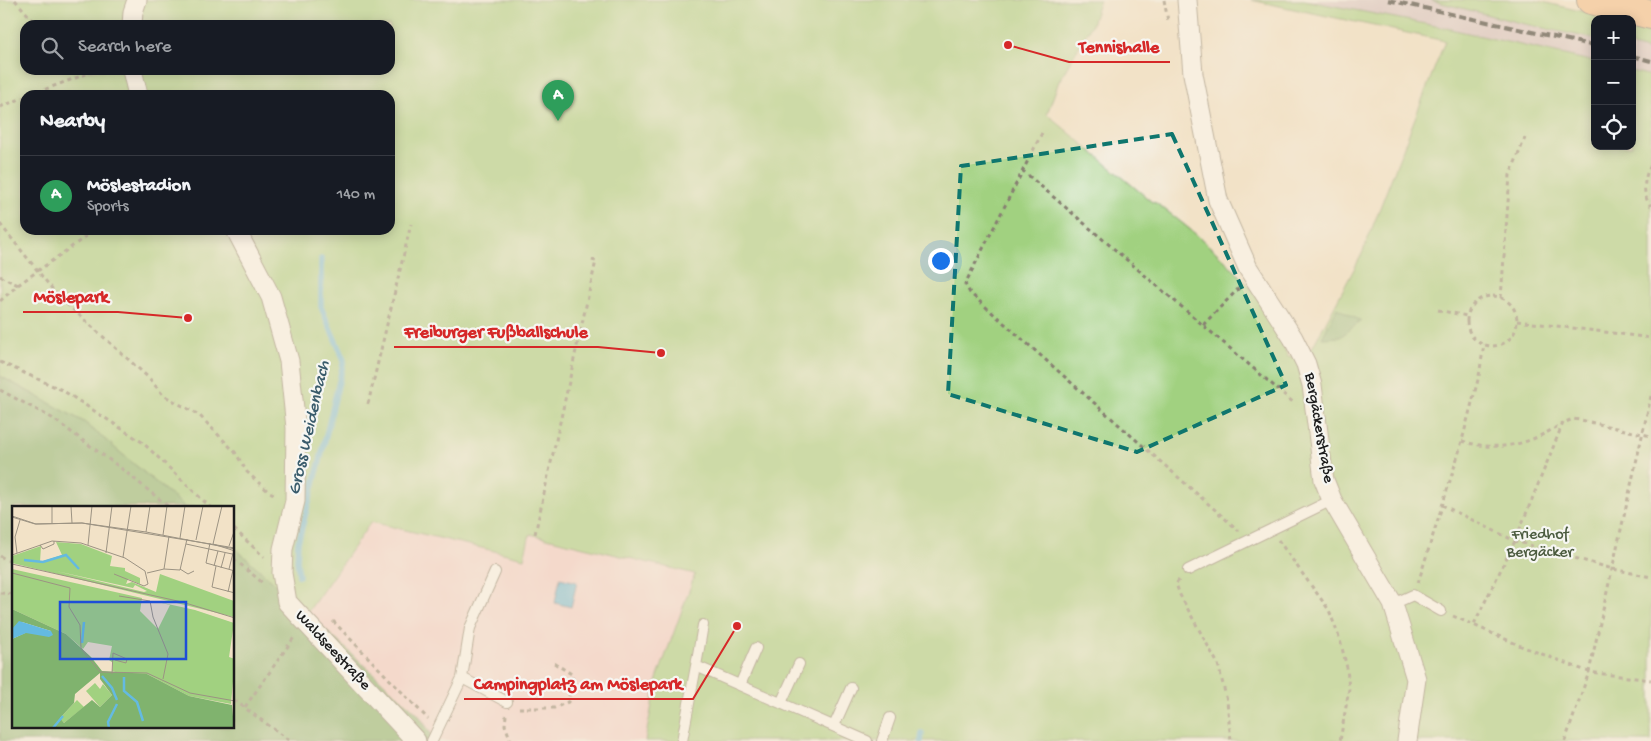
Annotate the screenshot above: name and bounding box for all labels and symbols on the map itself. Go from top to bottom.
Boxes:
callout: Tennishalle [1069,29,1170,62]
text: Tennishalle [1077,38,1160,59]
pin: A [542,80,574,121]
your location [928,248,954,274]
callout: Möslepark [23,279,118,312]
text: Möslepark [34,288,110,309]
callout: Freiburger Fußballschule [394,314,598,347]
text: Freiburger Fußballschule [403,323,588,344]
water label: Gross Weidenbach [284,359,336,497]
street label: Bergäckerstraße [1299,370,1337,485]
inset map [12,506,235,728]
park label: Friedhof Bergäcker [1506,526,1575,563]
street label: Waldseestraße [290,607,374,696]
callout: Campingplatz am Möslepark [464,666,693,699]
text: Campingplatz am Möslepark [473,675,684,696]

